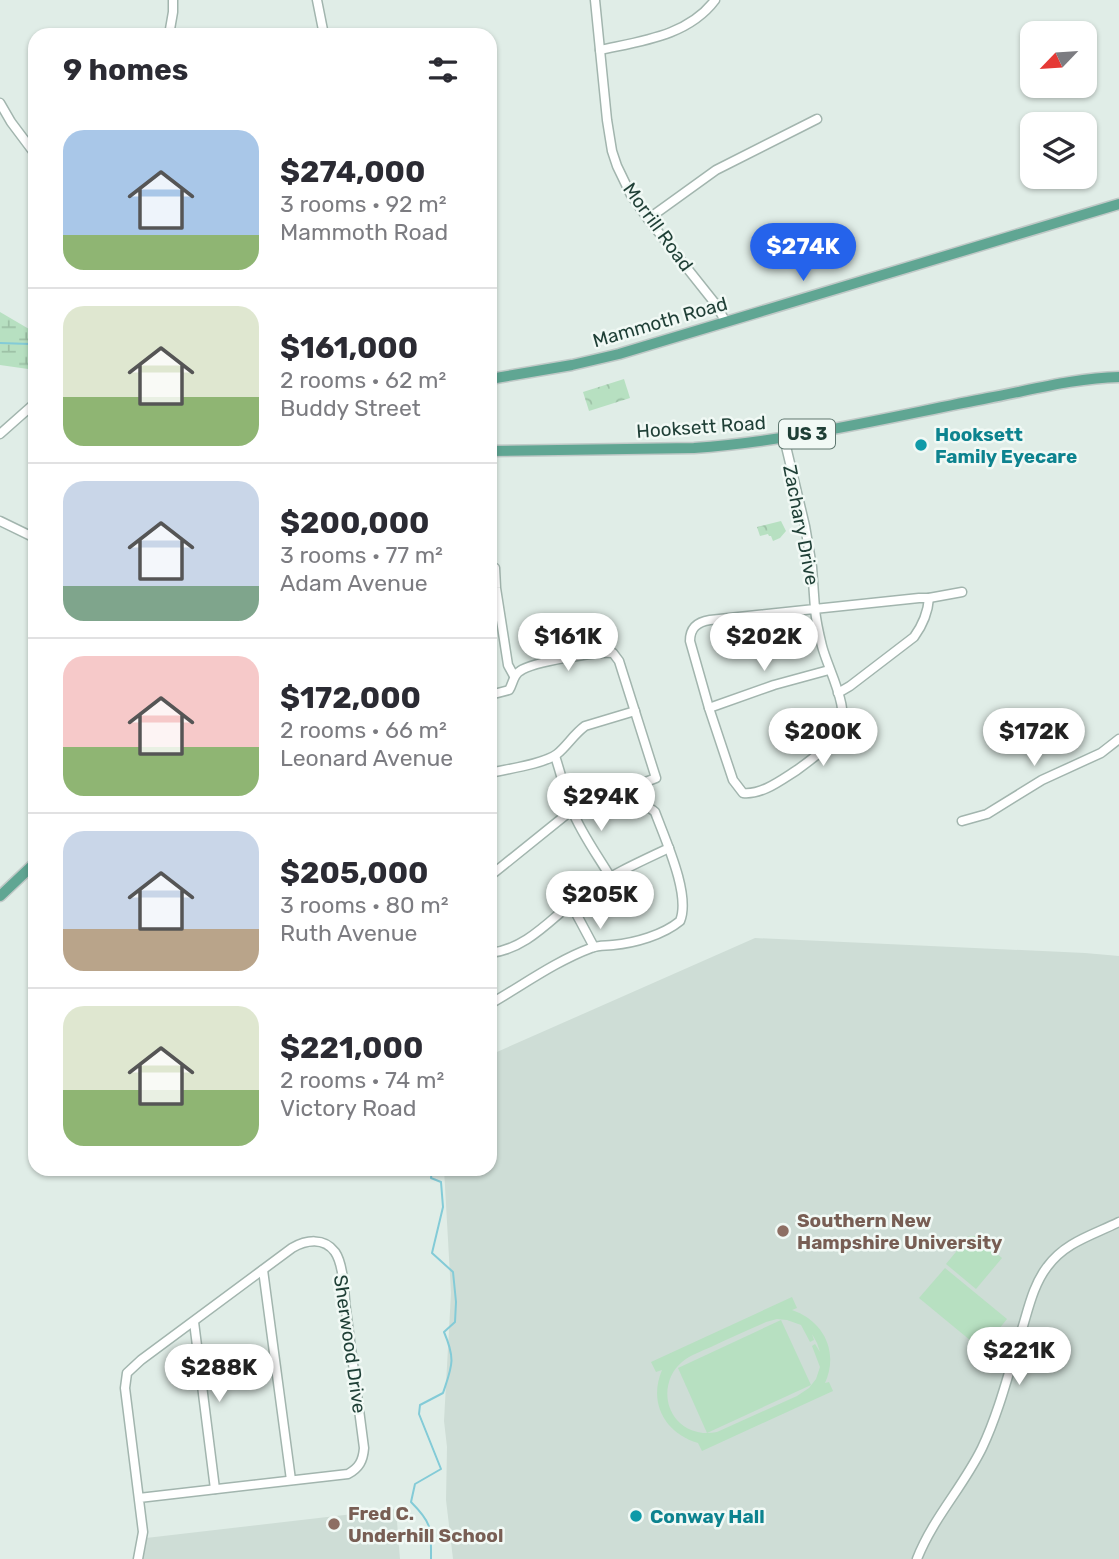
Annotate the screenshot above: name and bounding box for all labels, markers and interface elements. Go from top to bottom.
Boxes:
north arrow [1020,21,1097,98]
map controls [1020,21,1097,189]
icon: filters [424,51,462,89]
text: 9 homes [63,52,188,88]
button: layers [1020,112,1097,189]
text: $274,000 [280,154,425,190]
icon: home [119,158,203,242]
street label: Morrill Road [618,178,698,276]
text: 3 rooms · 92 m² [280,190,446,218]
text: Mammoth Road [280,218,448,246]
pin: $274K [754,224,852,283]
text: $274K [766,232,840,260]
street label: Mammoth Road [590,292,730,352]
text: $161,000 [280,330,418,366]
icon: home [119,334,203,418]
text: 2 rooms · 62 m² [280,366,446,394]
text: Buddy Street [280,394,421,422]
street label: Hooksett Road [635,411,767,443]
road number: US 3 [779,420,835,448]
place label: Hooksett Family Eyecare [935,423,1077,468]
marker: Hooksett Family Eyecare [913,437,929,453]
street label: Zachary Drive [778,463,824,587]
text: $200,000 [280,505,429,541]
icon: home [119,509,203,593]
text: 3 rooms · 77 m² [280,541,443,569]
text: Adam Avenue [280,569,428,597]
pin: $161K [519,614,617,673]
pin: $202K [715,614,813,673]
text: $161K [534,622,602,650]
text: $202K [726,622,802,650]
text: $172,000 [280,680,421,716]
icon: home [119,684,203,768]
pin: $200K [774,708,872,768]
pin: $172K [985,708,1083,768]
text: 2 rooms · 66 m² [280,716,447,744]
text: $200K [785,717,861,745]
text: $172K [999,717,1069,745]
text: Leonard Avenue [280,744,453,772]
pin: $294K [552,774,650,833]
text: $294K [563,782,639,810]
text: $205,000 [280,855,429,891]
icon: home [119,859,203,943]
pin: $205K [551,872,649,931]
text: $205K [562,880,638,908]
text: 3 rooms · 80 m² [280,891,449,919]
text: Ruth Avenue [280,919,418,947]
text: $221,000 [280,1030,423,1066]
icon: home [119,1034,203,1118]
text: 2 rooms · 74 m² [280,1066,444,1094]
text: Victory Road [280,1094,416,1122]
place label: Southern New Hampshire University [797,1209,1003,1254]
marker: Southern New Hampshire University [775,1223,791,1239]
street label: Sherwood Drive [329,1273,371,1415]
pin: $221K [970,1328,1068,1387]
text: $221K [983,1336,1055,1364]
pin: $288K [170,1344,268,1404]
text: $288K [181,1353,257,1381]
place label: Fred C. Underhill School [348,1502,503,1547]
place label: Conway Hall [650,1505,765,1528]
marker: Conway Hall [628,1508,644,1524]
marker: Fred C. Underhill School [326,1516,342,1532]

